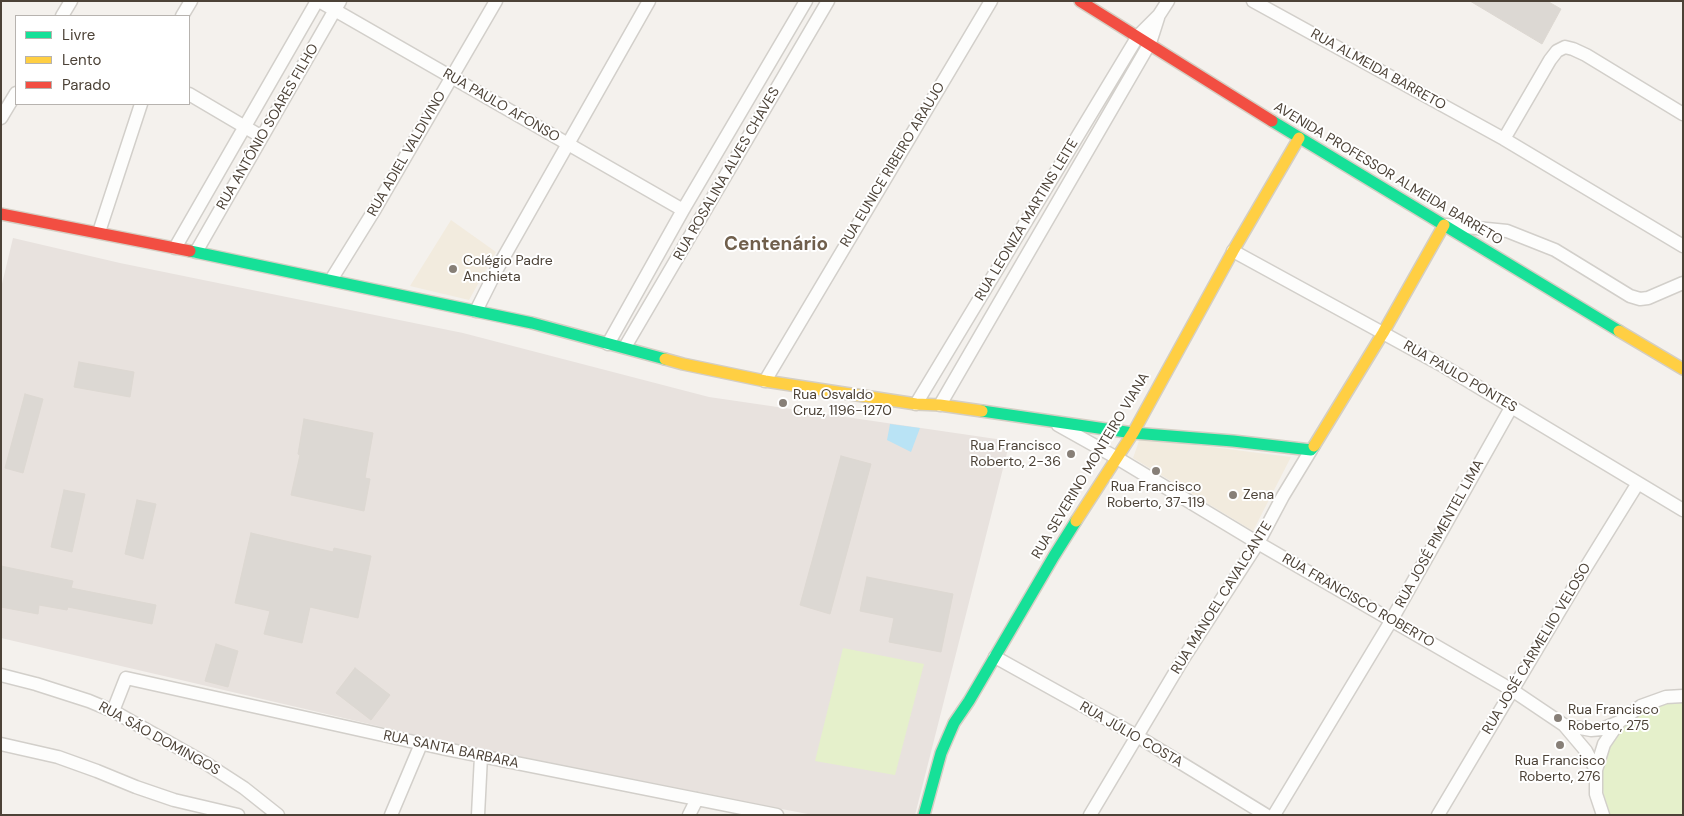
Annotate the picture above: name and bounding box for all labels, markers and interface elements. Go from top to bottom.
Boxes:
legend [15,15,190,105]
text: Livre [62,25,95,45]
street label: RUA ALMEIDA BARRETO [1307,26,1449,114]
street label: RUA ANTÔNIO SOARES FILHO [214,41,322,213]
text: Lento [62,50,101,70]
street label: RUA PAULO AFONSO [440,66,562,146]
text: Parado [62,75,111,95]
street label: RUA EUNICE RIBEIRO ARAUJO [837,80,949,250]
street label: RUA ROSALINA ALVES CHAVES [670,84,784,264]
street label: RUA ADIEL VALDIVINO [364,88,450,220]
street label: AVENIDA PROFESSOR ALMEIDA BARRETO [1271,99,1505,249]
street label: RUA LEONIZA MARTINS LEITE [972,136,1082,304]
district label: Centenário [724,234,828,256]
place label: Colégio Padre Anchieta [463,253,553,286]
marker: Colégio Padre Anchieta [447,263,459,275]
street label: RUA PAULO PONTES [1400,338,1520,416]
street label: RUA SEVERINO MONTEIRO VIANA [1029,370,1153,562]
place label: Rua Osvaldo Cruz, 1196-1270 [793,387,892,420]
marker: Rua Osvaldo Cruz, 1196-1270 [777,397,789,409]
place label: Rua Francisco Roberto, 2-36 [970,438,1061,471]
marker: Rua Francisco Roberto, 2-36 [1065,448,1077,460]
street label: RUA JOSÉ PIMENTEL LIMA [1392,457,1488,611]
marker: Rua Francisco Roberto, 37-119 [1150,465,1162,477]
place label: Rua Francisco Roberto, 37-119 [1107,479,1205,512]
place label: Zena [1243,487,1274,503]
marker: Zena [1227,489,1239,501]
street label: RUA MANOEL CAVALCANTE [1168,519,1276,677]
street label: RUA FRANCISCO ROBERTO [1279,551,1437,651]
street label: RUA JOSÉ CARMELIIO VELOSO [1479,560,1595,738]
street label: RUA SÃO DOMINGOS [95,699,223,779]
street label: RUA JÚLIO COSTA [1076,699,1186,771]
place label: Rua Francisco Roberto, 275 [1568,702,1659,734]
marker: Rua Francisco Roberto, 275 [1552,712,1564,724]
street label: RUA SANTA BARBARA [382,727,520,773]
marker: Rua Francisco Roberto, 276 [1554,739,1566,751]
place label: Rua Francisco Roberto, 276 [1515,753,1605,786]

